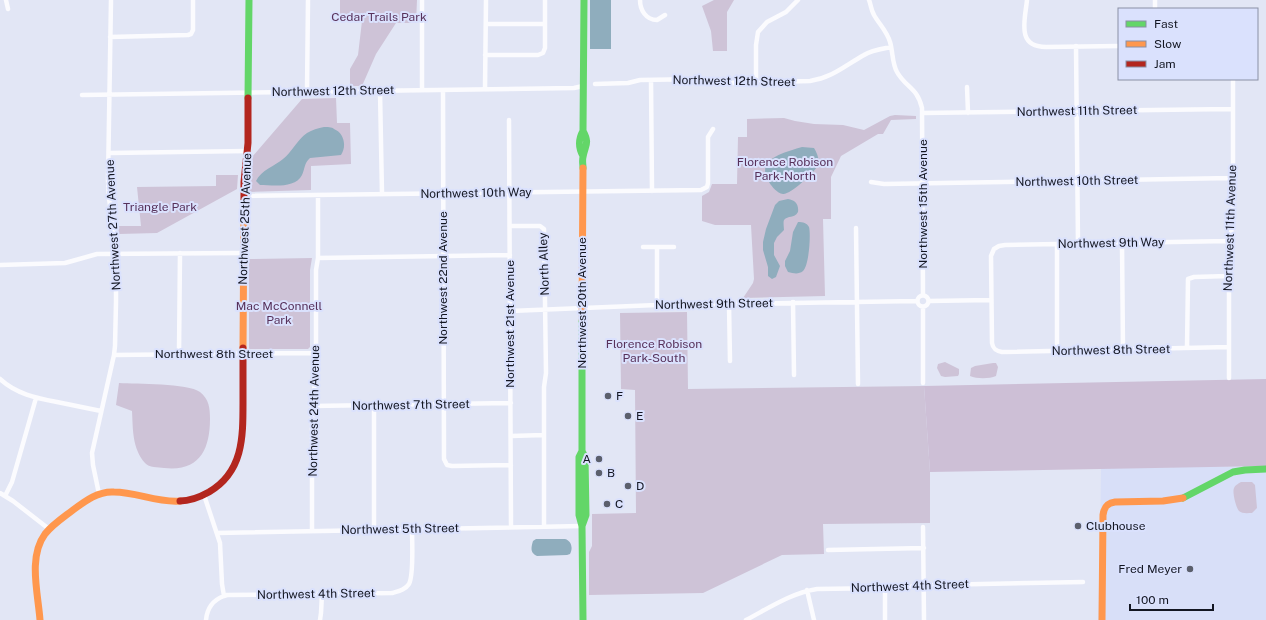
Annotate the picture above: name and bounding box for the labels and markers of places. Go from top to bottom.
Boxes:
place label: F [616,389,623,403]
marker: F [603,391,613,401]
place label: E [636,409,643,423]
marker: E [623,411,633,421]
place label: A [582,452,591,466]
marker: A [594,454,604,464]
place label: B [607,466,615,480]
marker: B [594,468,604,478]
place label: D [636,479,644,493]
marker: D [623,481,633,491]
place label: C [615,497,623,511]
marker: C [602,499,612,509]
place label: Clubhouse [1086,519,1146,533]
marker: Clubhouse [1073,521,1083,531]
place label: Fred Meyer [1118,562,1182,576]
marker: Fred Meyer [1185,564,1195,574]

